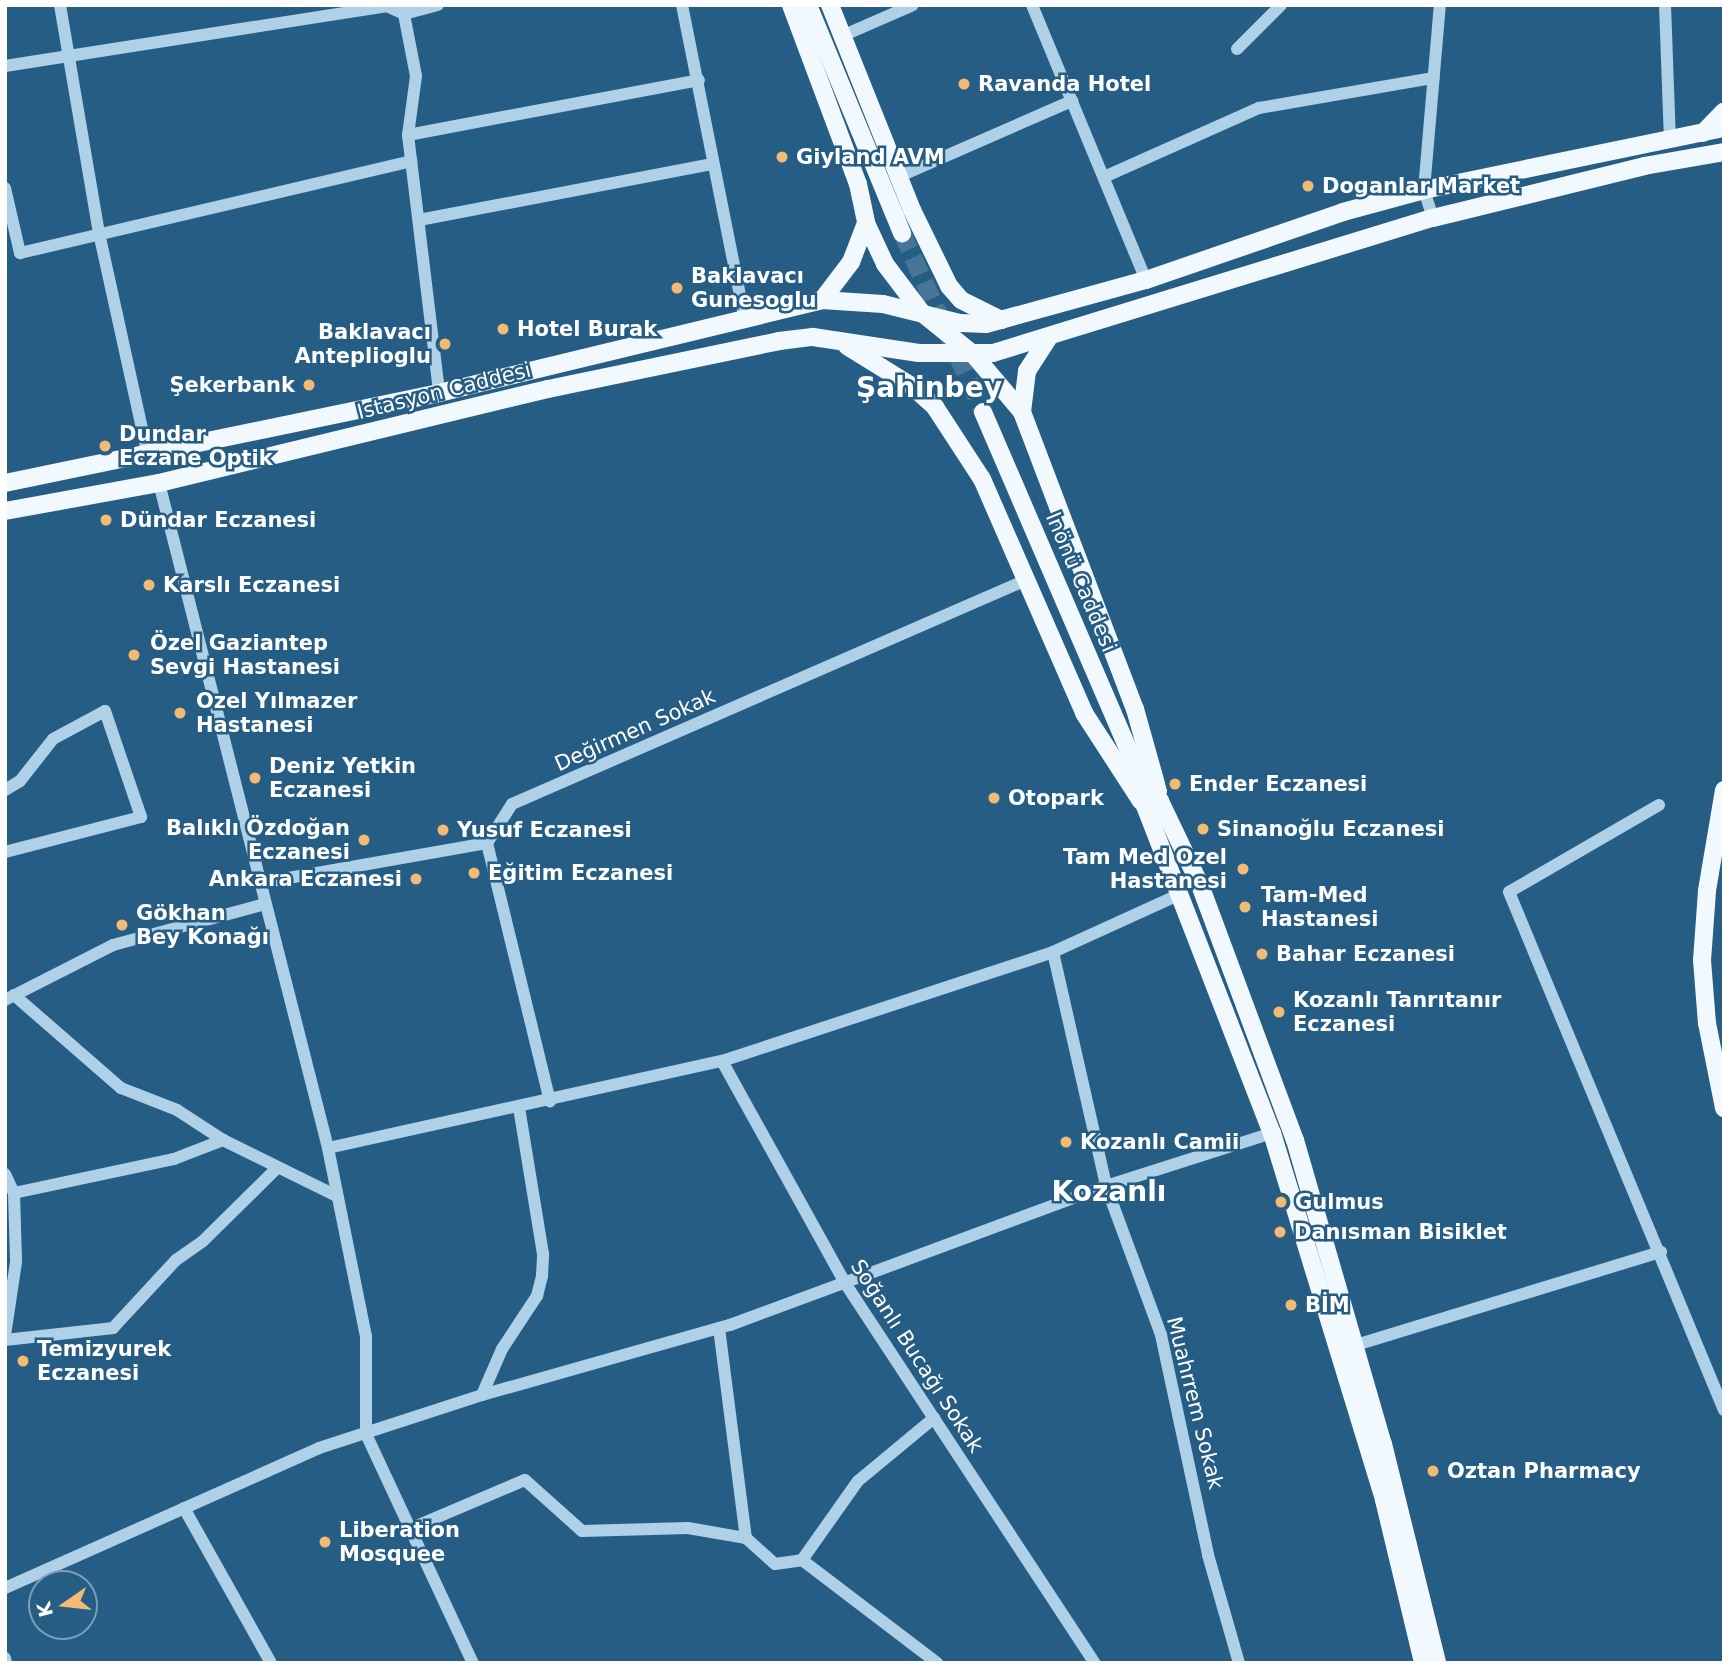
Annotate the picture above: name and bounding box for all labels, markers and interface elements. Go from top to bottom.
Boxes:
place label: Ravanda Hotel [978,71,1151,97]
marker: Ravanda Hotel [956,76,972,92]
place label: Giyland AVM [796,144,945,170]
marker: Giyland AVM [774,149,790,165]
place label: Doganlar Market [1322,173,1520,199]
marker: Doganlar Market [1300,178,1316,194]
place label: Baklavacı Gunesoglu [691,263,816,313]
marker: Baklavacı Gunesoglu [669,280,685,296]
place label: Hotel Burak [517,316,657,342]
place label: Baklavacı Anteplioglu [294,319,431,369]
marker: Hotel Burak [495,321,511,337]
marker: Baklavacı Anteplioglu [437,336,453,352]
street label: Istasyon Caddesi [354,357,534,425]
district label: Şahinbey [856,371,1002,405]
place label: Şekerbank [170,372,295,398]
marker: Şekerbank [301,377,317,393]
place label: Dundar Eczane Optik [119,421,273,471]
marker: Dundar Eczane Optik [97,438,113,454]
place label: Dündar Eczanesi [120,507,316,533]
street label: Inönü Caddesi [1040,508,1122,656]
marker: Dündar Eczanesi [98,512,114,528]
place label: Karslı Eczanesi [163,572,340,598]
marker: Karslı Eczanesi [141,577,157,593]
place label: Özel Gaziantep Sevgi Hastanesi [150,630,340,680]
marker: Özel Gaziantep Sevgi Hastanesi [124,645,144,665]
street label: Değirmen Sokak [551,683,719,777]
place label: Ozel Yılmazer Hastanesi [196,688,357,738]
marker: Ozel Yılmazer Hastanesi [170,703,190,723]
place label: Deniz Yetkin Eczanesi [269,753,416,803]
marker: Deniz Yetkin Eczanesi [247,770,263,786]
place label: Ender Eczanesi [1189,771,1367,797]
marker: Ender Eczanesi [1167,776,1183,792]
place label: Otopark [1008,785,1104,811]
marker: Otopark [986,790,1002,806]
place label: Balıklı Özdoğan Eczanesi [166,815,350,865]
place label: Sinanoğlu Eczanesi [1217,816,1444,842]
place label: Yusuf Eczanesi [457,817,632,843]
marker: Sinanoğlu Eczanesi [1195,821,1211,837]
marker: Yusuf Eczanesi [435,822,451,838]
marker: Balıklı Özdoğan Eczanesi [356,832,372,848]
place label: Tam Med Ozel Hastanesi [1063,844,1227,894]
marker: Tam Med Ozel Hastanesi [1233,859,1253,879]
place label: Eğitim Eczanesi [488,860,673,886]
marker: Eğitim Eczanesi [466,865,482,881]
place label: Ankara Eczanesi [209,866,402,892]
marker: Ankara Eczanesi [408,871,424,887]
place label: Tam-Med Hastanesi [1261,882,1378,932]
marker: Tam-Med Hastanesi [1235,897,1255,917]
place label: Gökhan Bey Konağı [136,900,269,950]
marker: Gökhan Bey Konağı [114,917,130,933]
place label: Bahar Eczanesi [1276,941,1455,967]
marker: Bahar Eczanesi [1254,946,1270,962]
place label: Kozanlı Tanrıtanır Eczanesi [1293,987,1501,1037]
marker: Kozanlı Tanrıtanır Eczanesi [1271,1004,1287,1020]
place label: Kozanlı Camii [1080,1129,1239,1155]
marker: Kozanlı Camii [1058,1134,1074,1150]
district label: Kozanlı [1052,1175,1166,1209]
place label: Gulmus [1295,1189,1384,1215]
marker: Gulmus [1273,1194,1289,1210]
place label: Danısman Bisiklet [1294,1219,1507,1245]
marker: Danısman Bisiklet [1272,1224,1288,1240]
street label: Soğanlı Bucağı Sokak [845,1255,989,1457]
place label: BİM [1305,1292,1350,1318]
marker: BİM [1283,1297,1299,1313]
street label: Muahrrem Sokak [1161,1314,1229,1492]
place label: Temizyurek Eczanesi [37,1336,171,1386]
marker: Temizyurek Eczanesi [15,1353,31,1369]
place label: Oztan Pharmacy [1447,1458,1641,1484]
marker: Oztan Pharmacy [1425,1463,1441,1479]
place label: Liberation Mosquee [339,1517,460,1567]
marker: Liberation Mosquee [317,1534,333,1550]
north arrow [28,1570,98,1640]
text: K [32,1600,57,1619]

